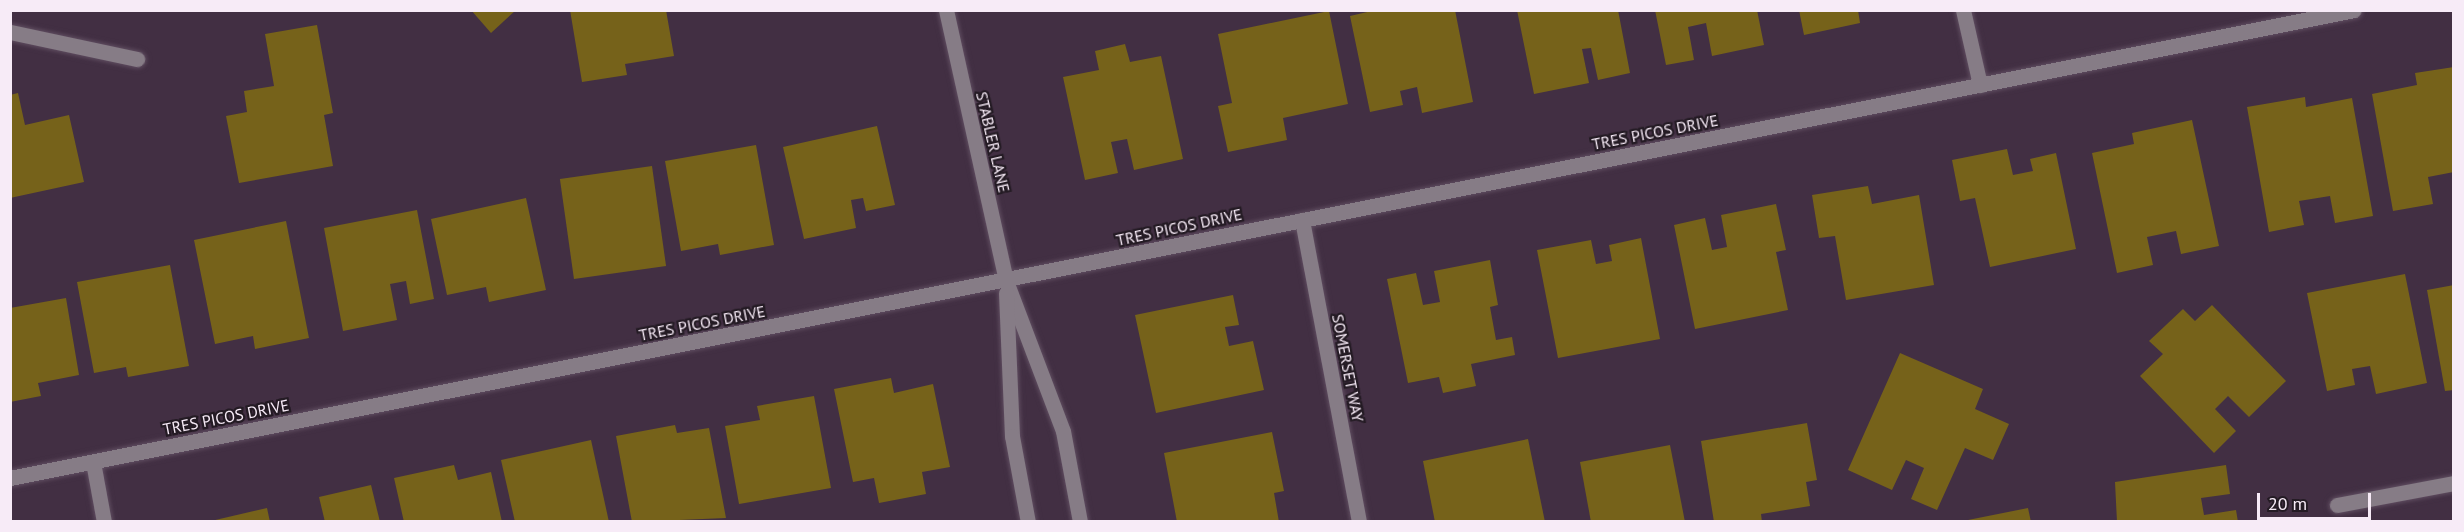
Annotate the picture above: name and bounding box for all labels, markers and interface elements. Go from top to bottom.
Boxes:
street label: STABLER LANE [972,90,1014,194]
street label: TRES PICOS DRIVE [1590,110,1720,154]
street label: TRES PICOS DRIVE [1114,204,1244,250]
street label: TRES PICOS DRIVE [637,301,767,345]
street label: SOMERSET WAY [1328,312,1368,424]
street label: TRES PICOS DRIVE [161,395,291,439]
scale bar [2260,481,2374,519]
text: 20 m [2268,492,2307,515]

